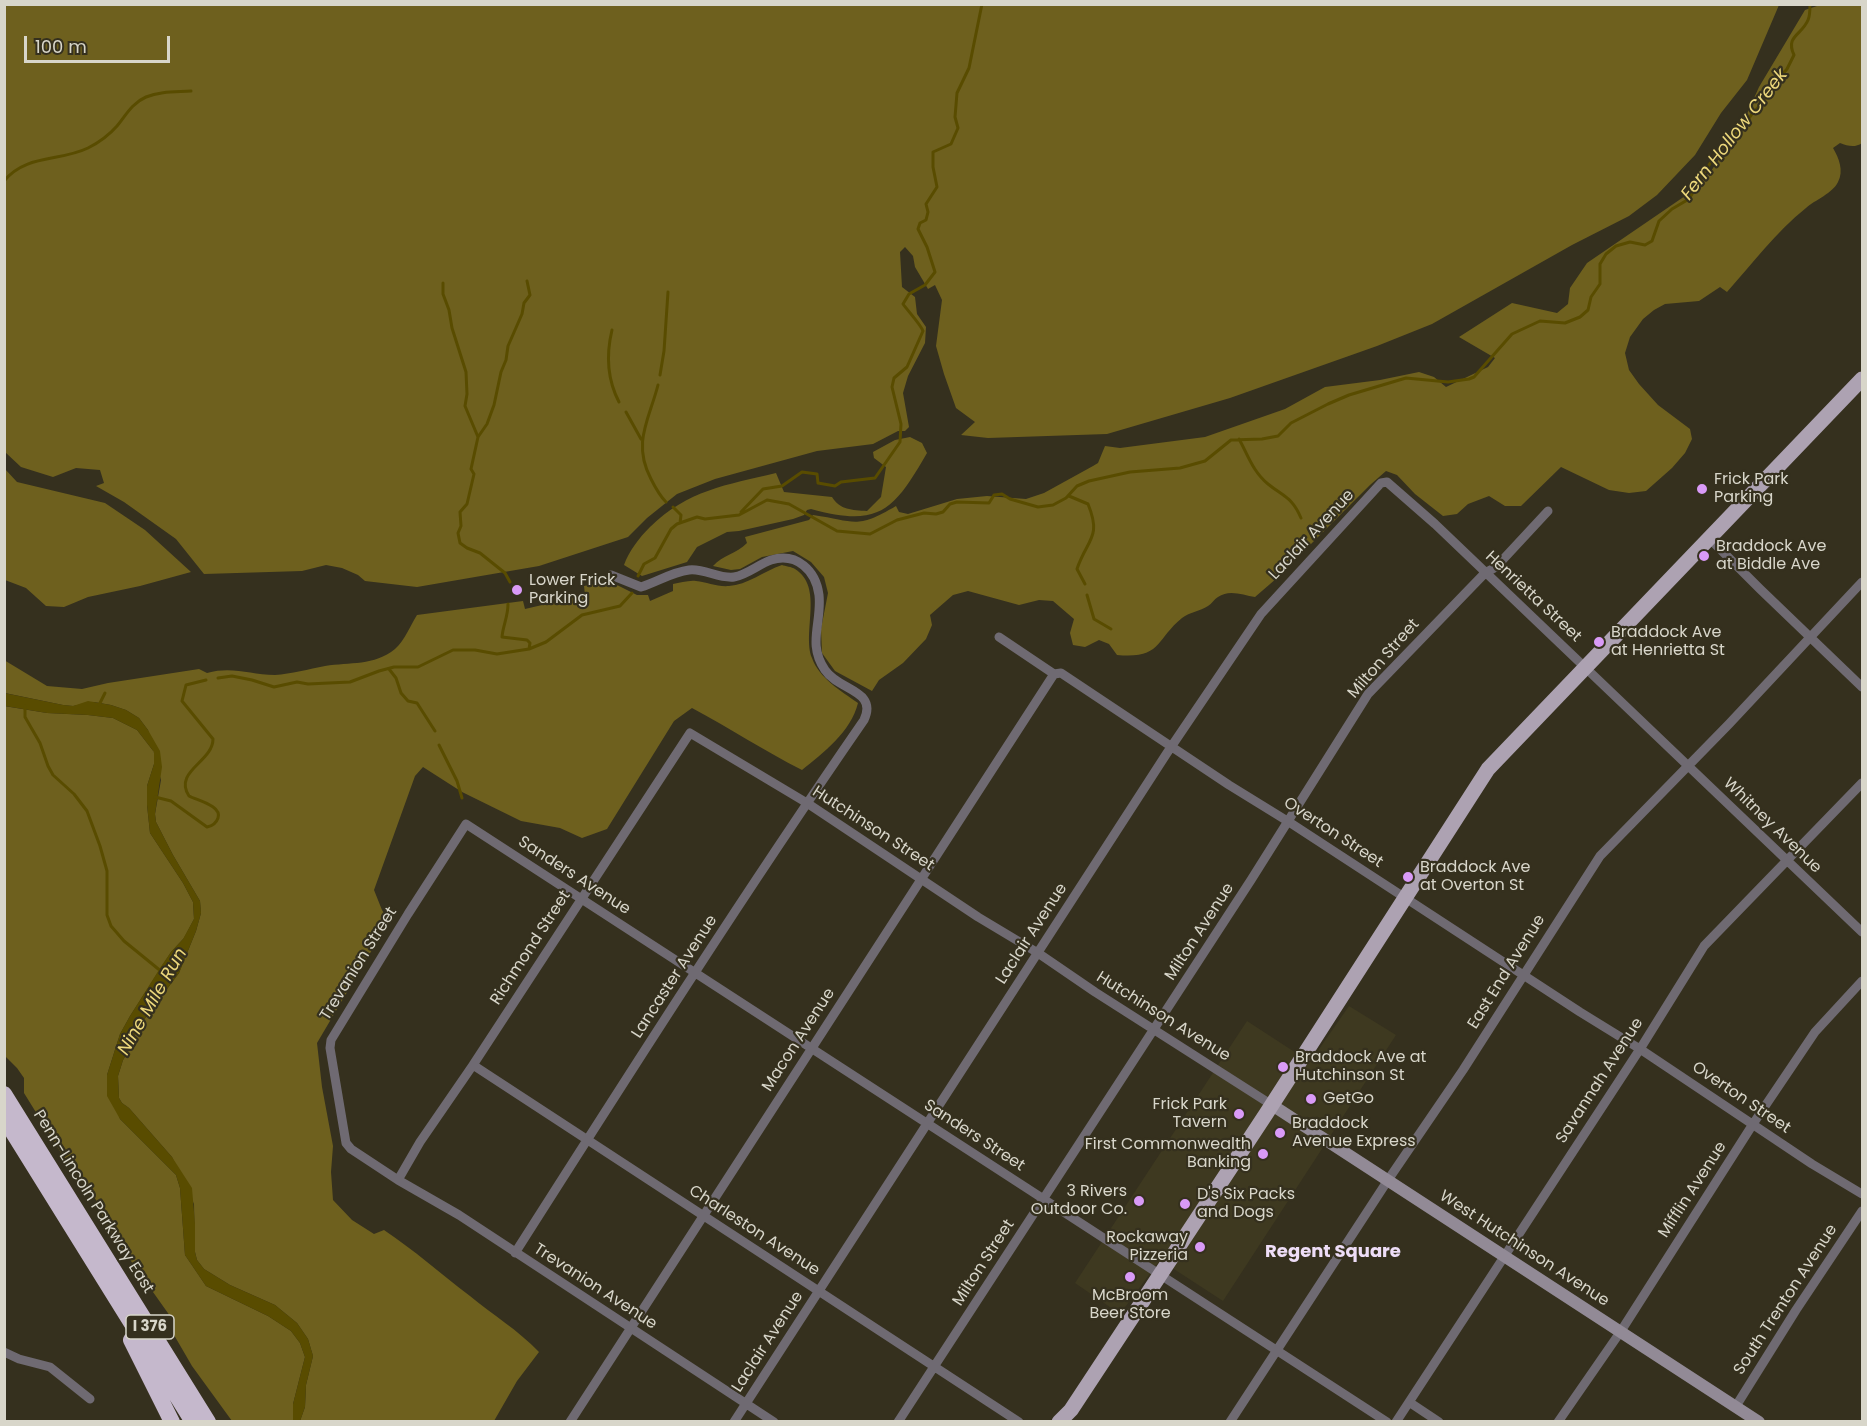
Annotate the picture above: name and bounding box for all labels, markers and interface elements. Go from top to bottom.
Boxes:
scale bar [27,24,172,62]
text: 100 m [35,34,87,59]
water label: Fern Hollow Creek [1677,65,1793,205]
place label: Frick Park Parking [1714,470,1788,508]
marker: Frick Park Parking [1695,482,1709,496]
street label: Laclair Avenue [1265,486,1359,584]
place label: Braddock Ave at Biddle Ave [1716,537,1826,575]
street label: Henrietta Street [1481,547,1585,647]
marker: Braddock Ave at Biddle Ave [1697,549,1711,563]
place label: Lower Frick Parking [529,571,615,609]
marker: Lower Frick Parking [510,583,524,597]
street label: Milton Street [1344,615,1424,703]
place label: Braddock Ave at Henrietta St [1611,623,1725,661]
marker: Braddock Ave at Henrietta St [1592,635,1606,649]
street label: Whitney Avenue [1719,774,1825,878]
street label: Hutchinson Street [809,782,937,876]
street label: Overton Street [1280,794,1386,872]
street label: Sanders Avenue [514,833,634,919]
place label: Braddock Ave at Overton St [1420,858,1530,896]
marker: Braddock Ave at Overton St [1401,870,1415,884]
street label: Laclair Avenue [992,880,1072,988]
street label: Milton Avenue [1161,880,1239,984]
street label: Richmond Street [487,887,575,1009]
street label: Trevanion Street [316,904,402,1024]
street label: East End Avenue [1464,911,1550,1033]
street label: Lancaster Avenue [628,912,722,1042]
water label: Nine Mile Run [114,945,192,1059]
street label: Hutchinson Avenue [1092,968,1234,1066]
street label: Macon Avenue [759,985,839,1095]
street label: Savannah Avenue [1552,1015,1648,1147]
place label: Braddock Ave at Hutchinson St [1295,1048,1426,1086]
street label: Overton Street [1688,1058,1794,1138]
marker: Braddock Ave at Hutchinson St [1276,1060,1290,1074]
place label: GetGo [1323,1089,1374,1109]
marker: GetGo [1304,1092,1318,1106]
place label: Frick Park Tavern [1153,1095,1227,1133]
street label: Sanders Street [920,1096,1028,1176]
street label: Penn-Lincoln Parkway East [29,1107,157,1297]
marker: Frick Park Tavern [1232,1107,1246,1121]
place label: Braddock Avenue Express [1292,1114,1416,1152]
marker: Braddock Avenue Express [1273,1126,1287,1140]
place label: First Commonwealth Banking [1085,1135,1251,1173]
street label: Mifflin Avenue [1655,1138,1731,1242]
marker: First Commonwealth Banking [1256,1147,1270,1161]
street label: Charleston Avenue [685,1181,823,1281]
place label: 3 Rivers Outdoor Co. [1031,1182,1127,1220]
place label: D's Six Packs and Dogs [1197,1185,1295,1223]
street label: West Hutchinson Avenue [1436,1187,1612,1311]
marker: 3 Rivers Outdoor Co. [1132,1194,1146,1208]
marker: D's Six Packs and Dogs [1178,1197,1192,1211]
street label: Milton Street [949,1216,1019,1310]
street label: South Trenton Avenue [1730,1221,1842,1379]
place label: Rockaway Pizzeria [1106,1228,1188,1266]
street label: Trevanion Avenue [530,1240,660,1334]
marker: Rockaway Pizzeria [1193,1240,1207,1254]
district label: Regent Square [1265,1241,1401,1263]
marker: McBroom Beer Store [1123,1270,1137,1284]
place label: McBroom Beer Store [1089,1286,1171,1324]
street label: Laclair Avenue [728,1288,808,1396]
road number: I 376 [126,1315,174,1339]

